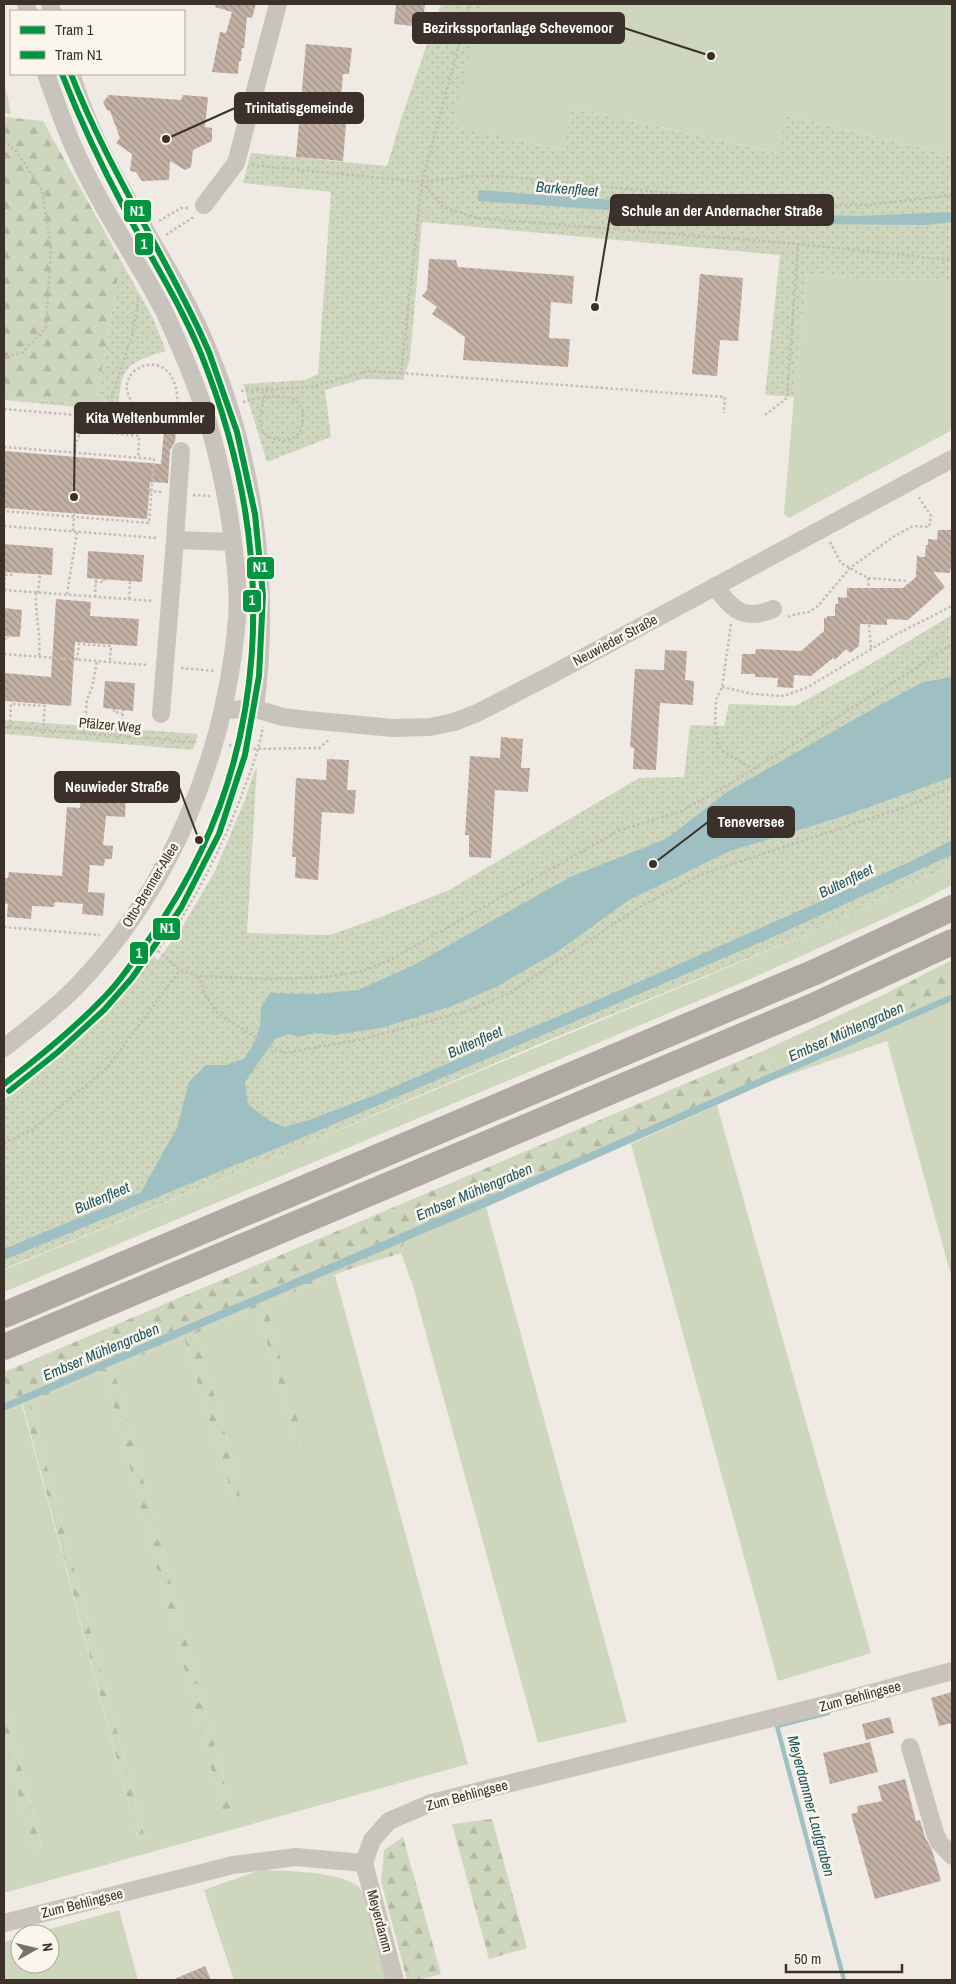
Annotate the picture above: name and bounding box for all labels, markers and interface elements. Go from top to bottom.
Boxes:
legend [10,10,185,75]
callout: Bezirkssportanlage Schevemoor [413,13,624,43]
text: Bezirkssportanlage Schevemoor [423,17,614,38]
text: Tram 1 [55,19,94,40]
text: Tram N1 [55,44,103,65]
callout: Trinitatisgemeinde [235,93,363,123]
text: Trinitatisgemeinde [245,97,353,118]
water label: Barkenfleet [535,176,599,201]
callout: Schule an der Andernacher Straße [611,195,833,225]
line badge: N1 [123,199,152,223]
text: Schule an der Andernacher Straße [621,200,823,221]
text: N1 [130,202,145,220]
line badge: 1 [134,232,154,256]
text: 1 [141,235,148,253]
callout: Kita Weltenbummler [75,403,214,433]
text: Kita Weltenbummler [86,407,205,428]
line badge: N1 [246,556,275,580]
text: N1 [253,558,268,576]
line badge: 1 [242,589,262,613]
text: 1 [249,591,256,609]
street label: Neuwieder Straße [570,610,660,670]
street label: Pfälzer Weg [78,713,142,737]
callout: Neuwieder Straße [55,772,179,802]
text: Neuwieder Straße [65,776,169,797]
callout: Teneversee [708,807,794,837]
text: Teneversee [718,811,785,832]
street label: Otto-Brenner-Allee [118,839,182,931]
water label: Bultenfleet [815,858,877,903]
line badge: N1 [152,917,181,941]
text: N1 [160,919,175,937]
line badge: 1 [129,941,149,965]
text: 1 [136,944,143,962]
water label: Embser Mühlengraben [785,997,907,1066]
water label: Bultenfleet [444,1020,506,1063]
water label: Embser Mühlengraben [412,1158,535,1226]
water label: Bultenfleet [71,1176,133,1219]
water label: Embser Mühlengraben [39,1318,162,1386]
street label: Zum Behlingsee [817,1676,903,1716]
water label: Meyerdammer Laufgraben [783,1733,840,1879]
street label: Zum Behlingsee [424,1775,510,1815]
street label: Zum Behlingsee [39,1884,125,1922]
street label: Meyerdamm [363,1888,397,1954]
north arrow [10,1924,60,1974]
text: N [38,1942,57,1953]
scale bar [786,1942,902,1974]
text: 50 m [794,1948,821,1969]

